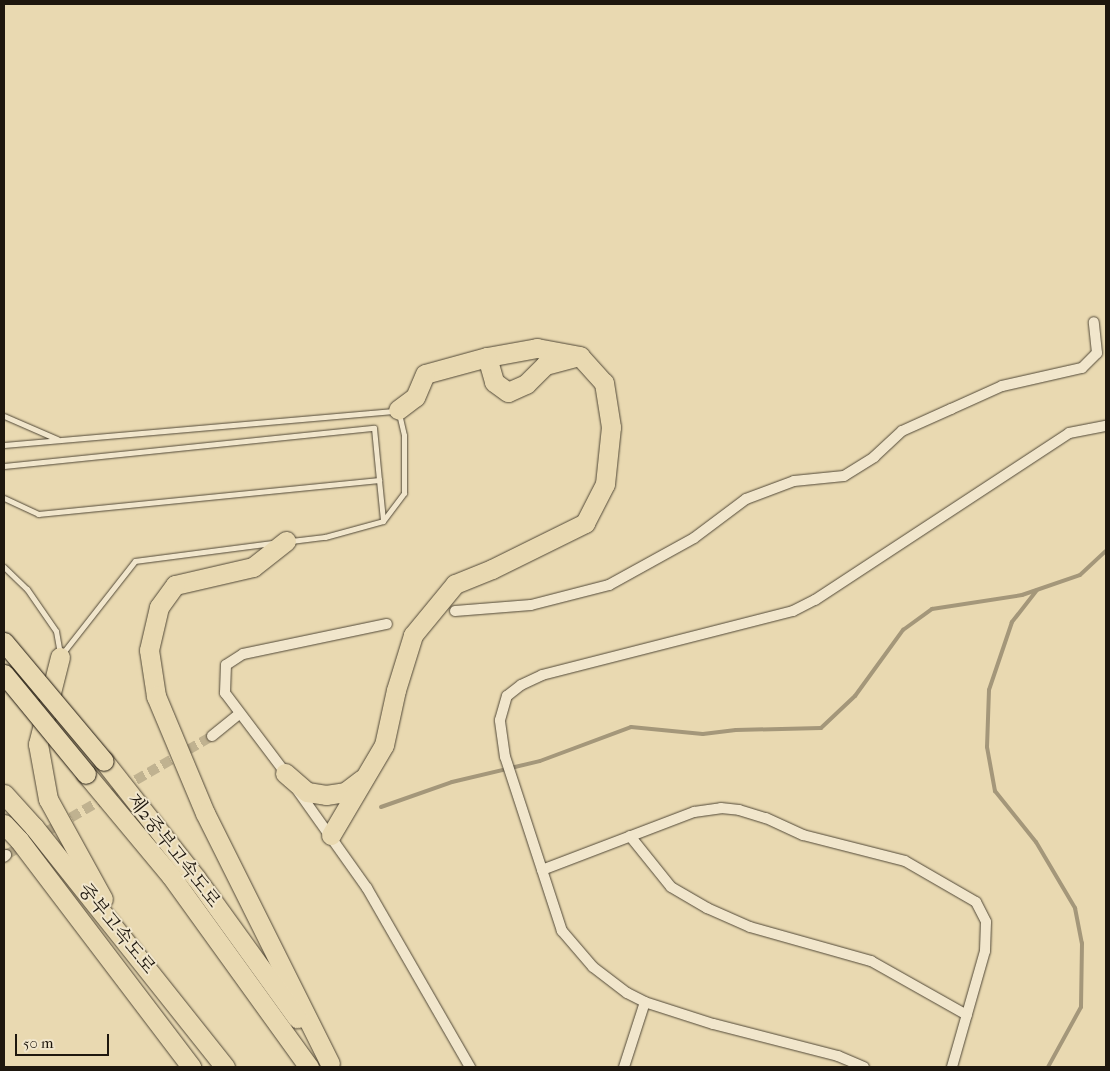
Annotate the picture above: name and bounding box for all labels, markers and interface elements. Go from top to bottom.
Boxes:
street label: 제2중부고속도로 [121,790,225,912]
street label: 중부고속도로 [72,879,160,979]
scale bar [18,1024,111,1056]
text: 50 m [23,1034,53,1052]

